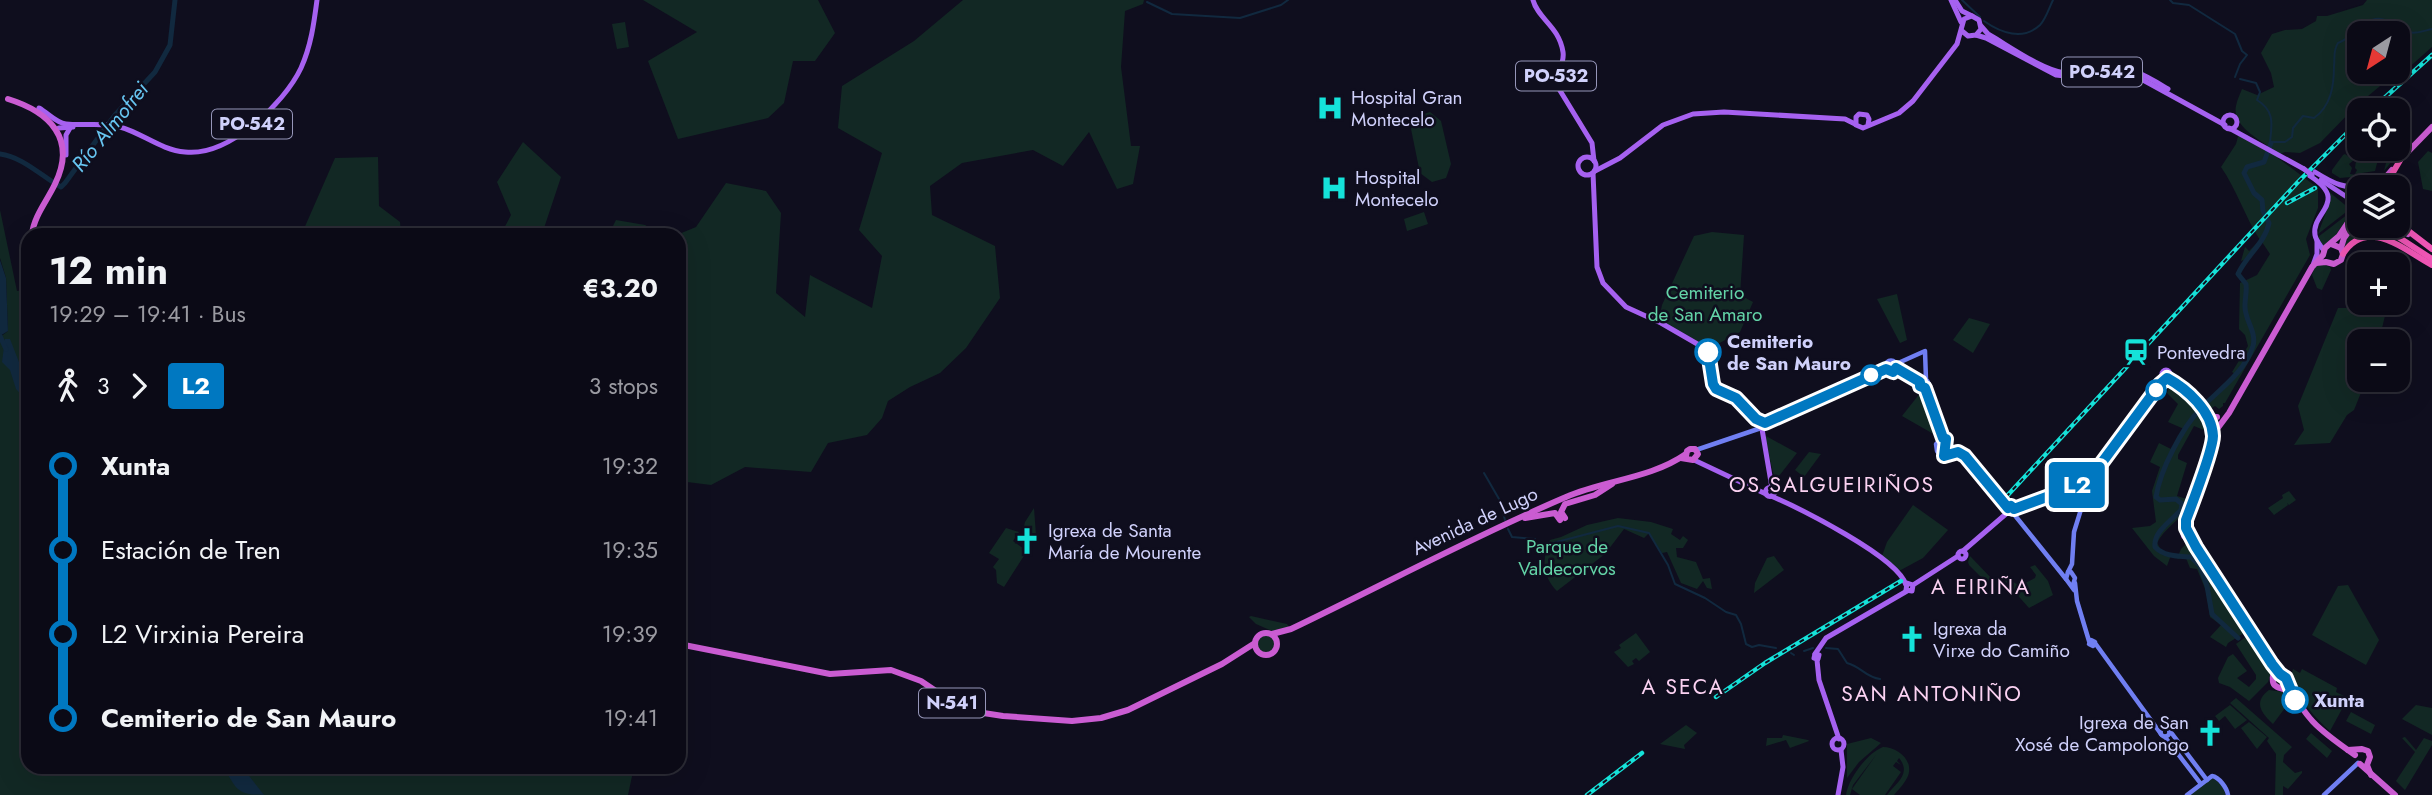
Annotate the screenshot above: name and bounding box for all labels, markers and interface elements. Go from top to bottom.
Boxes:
north arrow [2347,21,2410,84]
map controls [2347,21,2410,392]
road number: PO-542 [2062,58,2142,86]
road number: PO-532 [1516,62,1596,90]
water label: Río Almofrei [64,75,156,178]
place label: Hospital Gran Montecelo [1351,84,1463,133]
hospital icon: Hospital Gran Montecelo [1315,93,1345,123]
button: locate [2347,98,2410,161]
road number: PO-542 [212,110,292,139]
place label: Hospital Montecelo [1355,164,1439,213]
hospital icon: Hospital Montecelo [1319,173,1349,203]
button: layers [2347,175,2410,238]
text: 12 min [49,243,168,298]
button: + [2347,252,2410,315]
text: €3.20 [583,269,658,307]
park label: Cemiterio de San Amaro [1648,279,1762,328]
text: 19:29 – 19:41 · Bus [49,297,246,331]
place label: Cemiterio de San Mauro [1727,328,1851,377]
button: − [2347,329,2410,392]
station icon: Pontevedra [2121,337,2151,367]
marker: Cemiterio de San Mauro [1695,339,1721,365]
place label: Pontevedra [2157,339,2246,366]
unlabelled marker [1861,365,1881,385]
icon: walk [49,367,87,405]
icon: forward [120,367,158,405]
text: L2 [182,368,210,403]
text: 3 [97,369,110,403]
text: 3 stops [589,369,658,403]
unlabelled marker [2146,380,2166,400]
text: Xunta [101,447,170,485]
text: 19:32 [602,449,658,483]
line badge: L2 [2046,462,2108,508]
text: L2 [2063,467,2091,502]
district label: OS SALGUEIRIÑOS [1729,470,1935,500]
street label: Avenida de Lugo [1408,480,1542,562]
place label: Igrexa de Santa María de Mourente [1048,517,1201,566]
church icon: Igrexa de Santa María de Mourente [1012,526,1042,556]
text: Estación de Tren [101,531,281,569]
text: 19:35 [602,533,658,567]
park label: Parque de Valdecorvos [1518,533,1616,582]
district label: A EIRIÑA [1931,572,2031,602]
text: L2 Virxinia Pereira [101,615,304,653]
place label: Igrexa da Virxe do Camiño [1933,615,2070,664]
text: 19:39 [602,617,658,651]
church icon: Igrexa da Virxe do Camiño [1897,624,1927,654]
district label: A SECA [1641,672,1725,702]
district label: SAN ANTONIÑO [1841,679,2023,709]
marker: Xunta [2282,687,2308,713]
place label: Xunta [2314,687,2365,714]
road number: N-541 [919,688,985,718]
text: Cemiterio de San Mauro [101,699,396,737]
text: 19:41 [604,701,658,735]
place label: Igrexa de San Xosé de Campolongo [2015,709,2189,758]
church icon: Igrexa de San Xosé de Campolongo [2195,718,2225,748]

